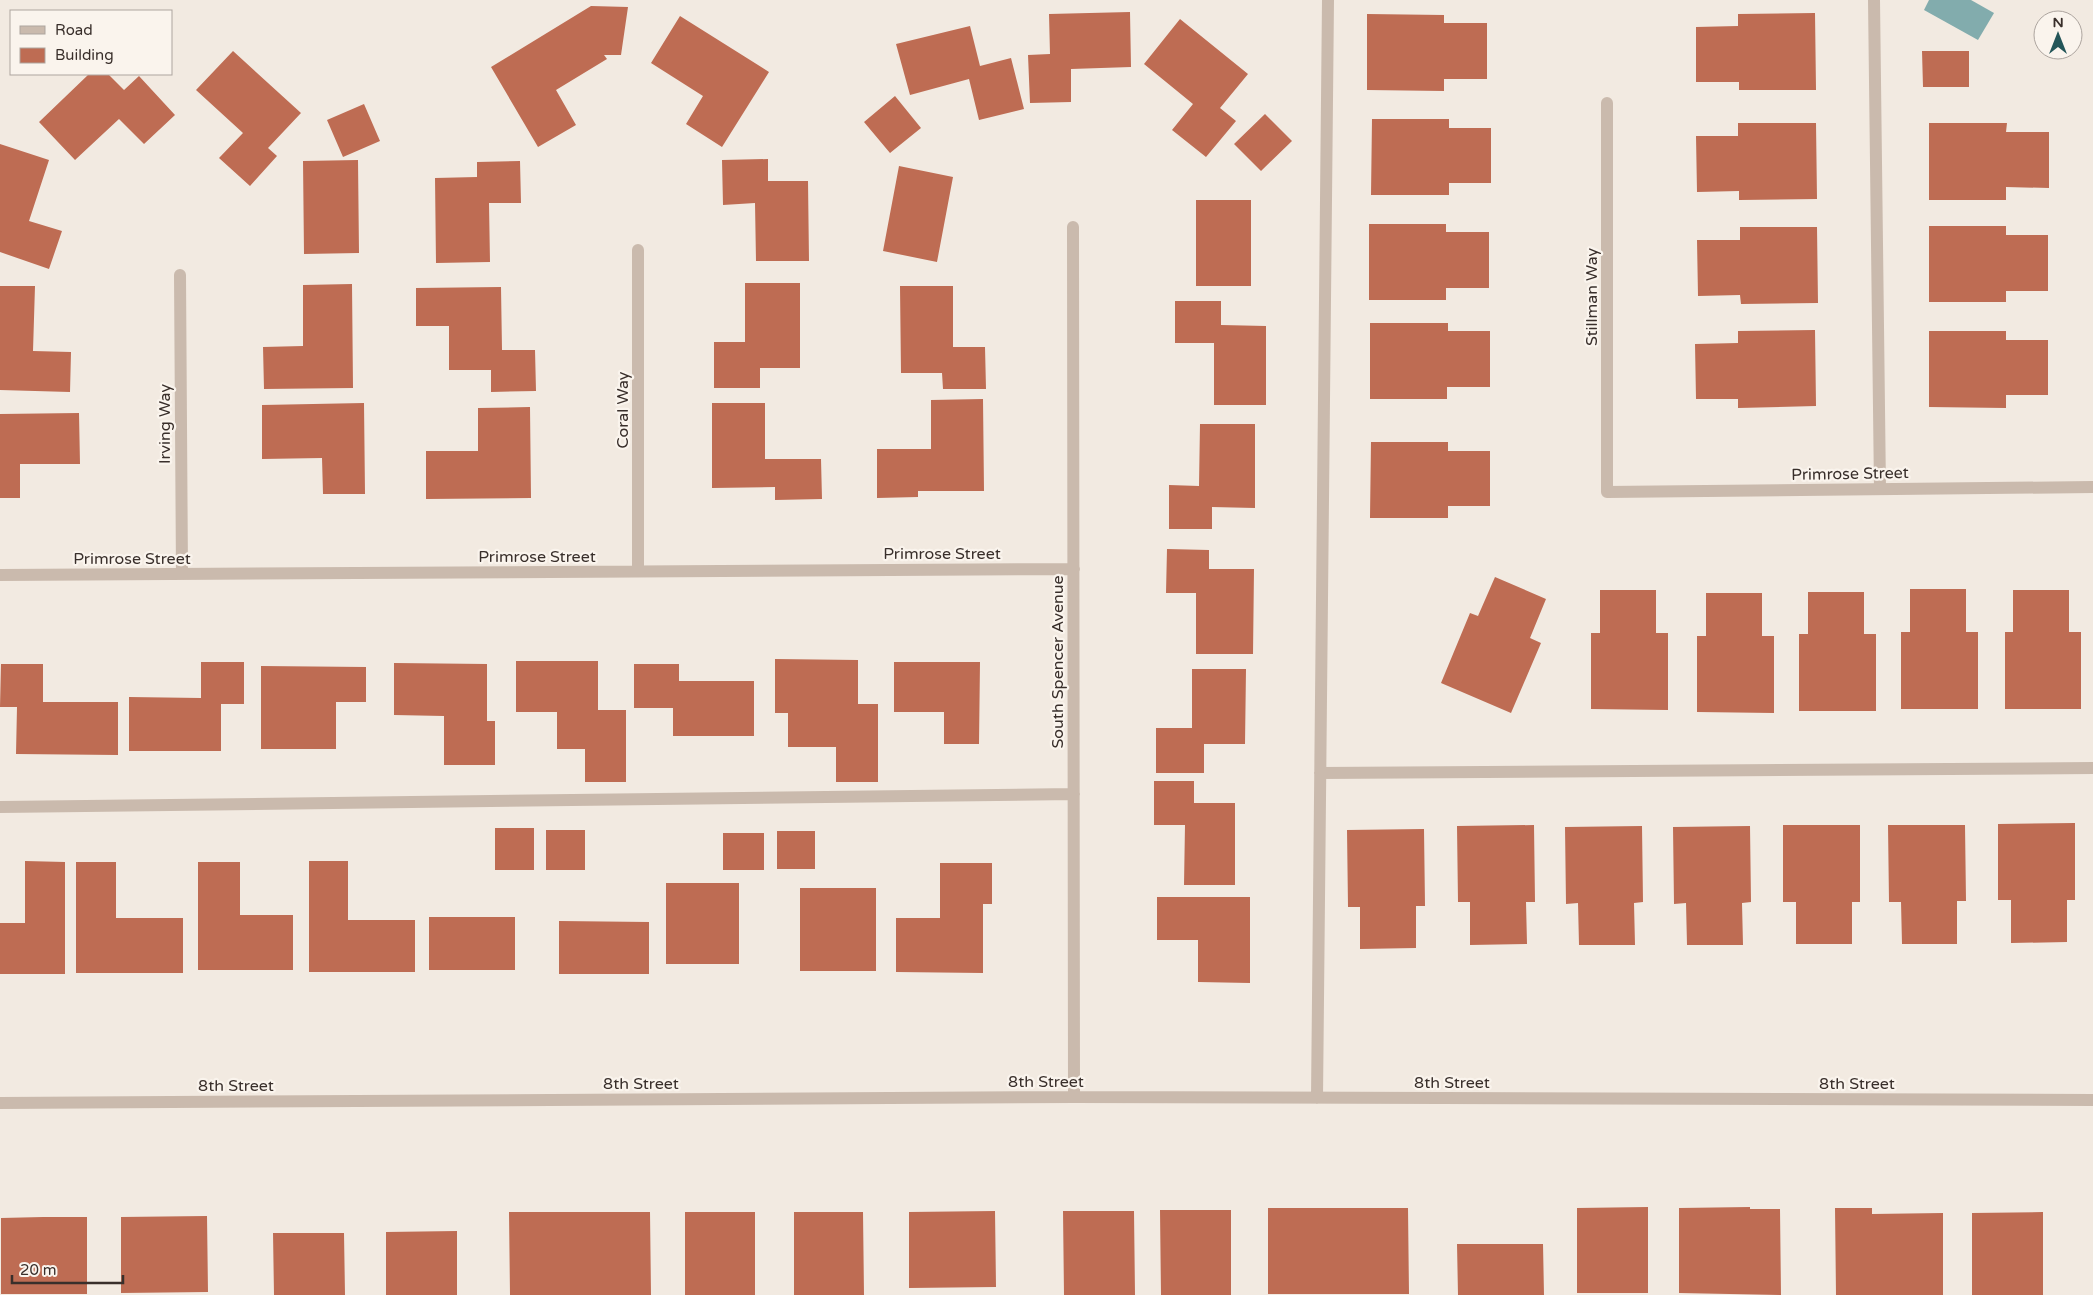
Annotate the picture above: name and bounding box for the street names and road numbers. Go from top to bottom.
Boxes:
street label: Stillman Way [1582,248,1602,346]
street label: Coral Way [613,371,633,448]
street label: Irving Way [155,384,175,464]
street label: Primrose Street [1791,463,1909,485]
street label: Primrose Street [883,544,1001,564]
street label: Primrose Street [478,547,596,567]
street label: Primrose Street [73,549,191,569]
street label: South Spencer Avenue [1048,575,1068,749]
street label: 8th Street [1008,1072,1084,1092]
street label: 8th Street [1414,1073,1490,1093]
street label: 8th Street [603,1074,679,1094]
street label: 8th Street [1819,1074,1895,1094]
street label: 8th Street [198,1076,274,1096]

